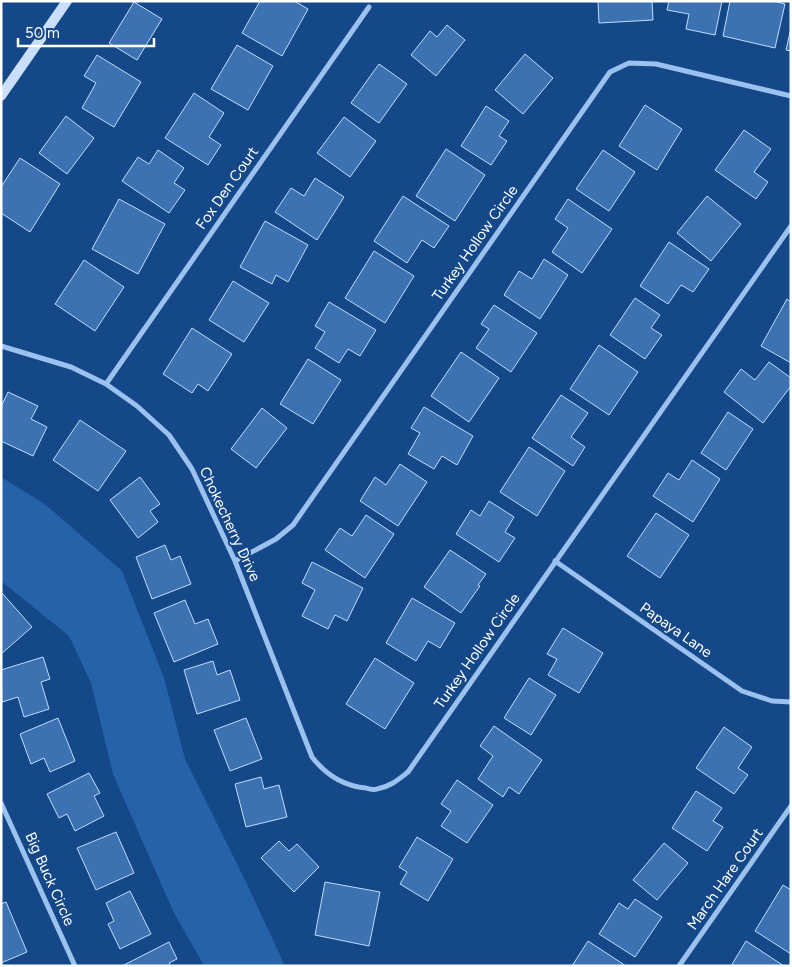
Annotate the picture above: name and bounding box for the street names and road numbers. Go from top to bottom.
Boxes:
street label: Fox Den Court [192,143,262,233]
street label: Turkey Hollow Circle [428,182,522,304]
street label: Chokecherry Drive [196,464,264,584]
street label: Turkey Hollow Circle [430,590,524,712]
street label: Papaya Lane [637,599,715,661]
street label: March Hare Court [683,824,767,933]
street label: Big Buck Circle [21,829,79,929]

